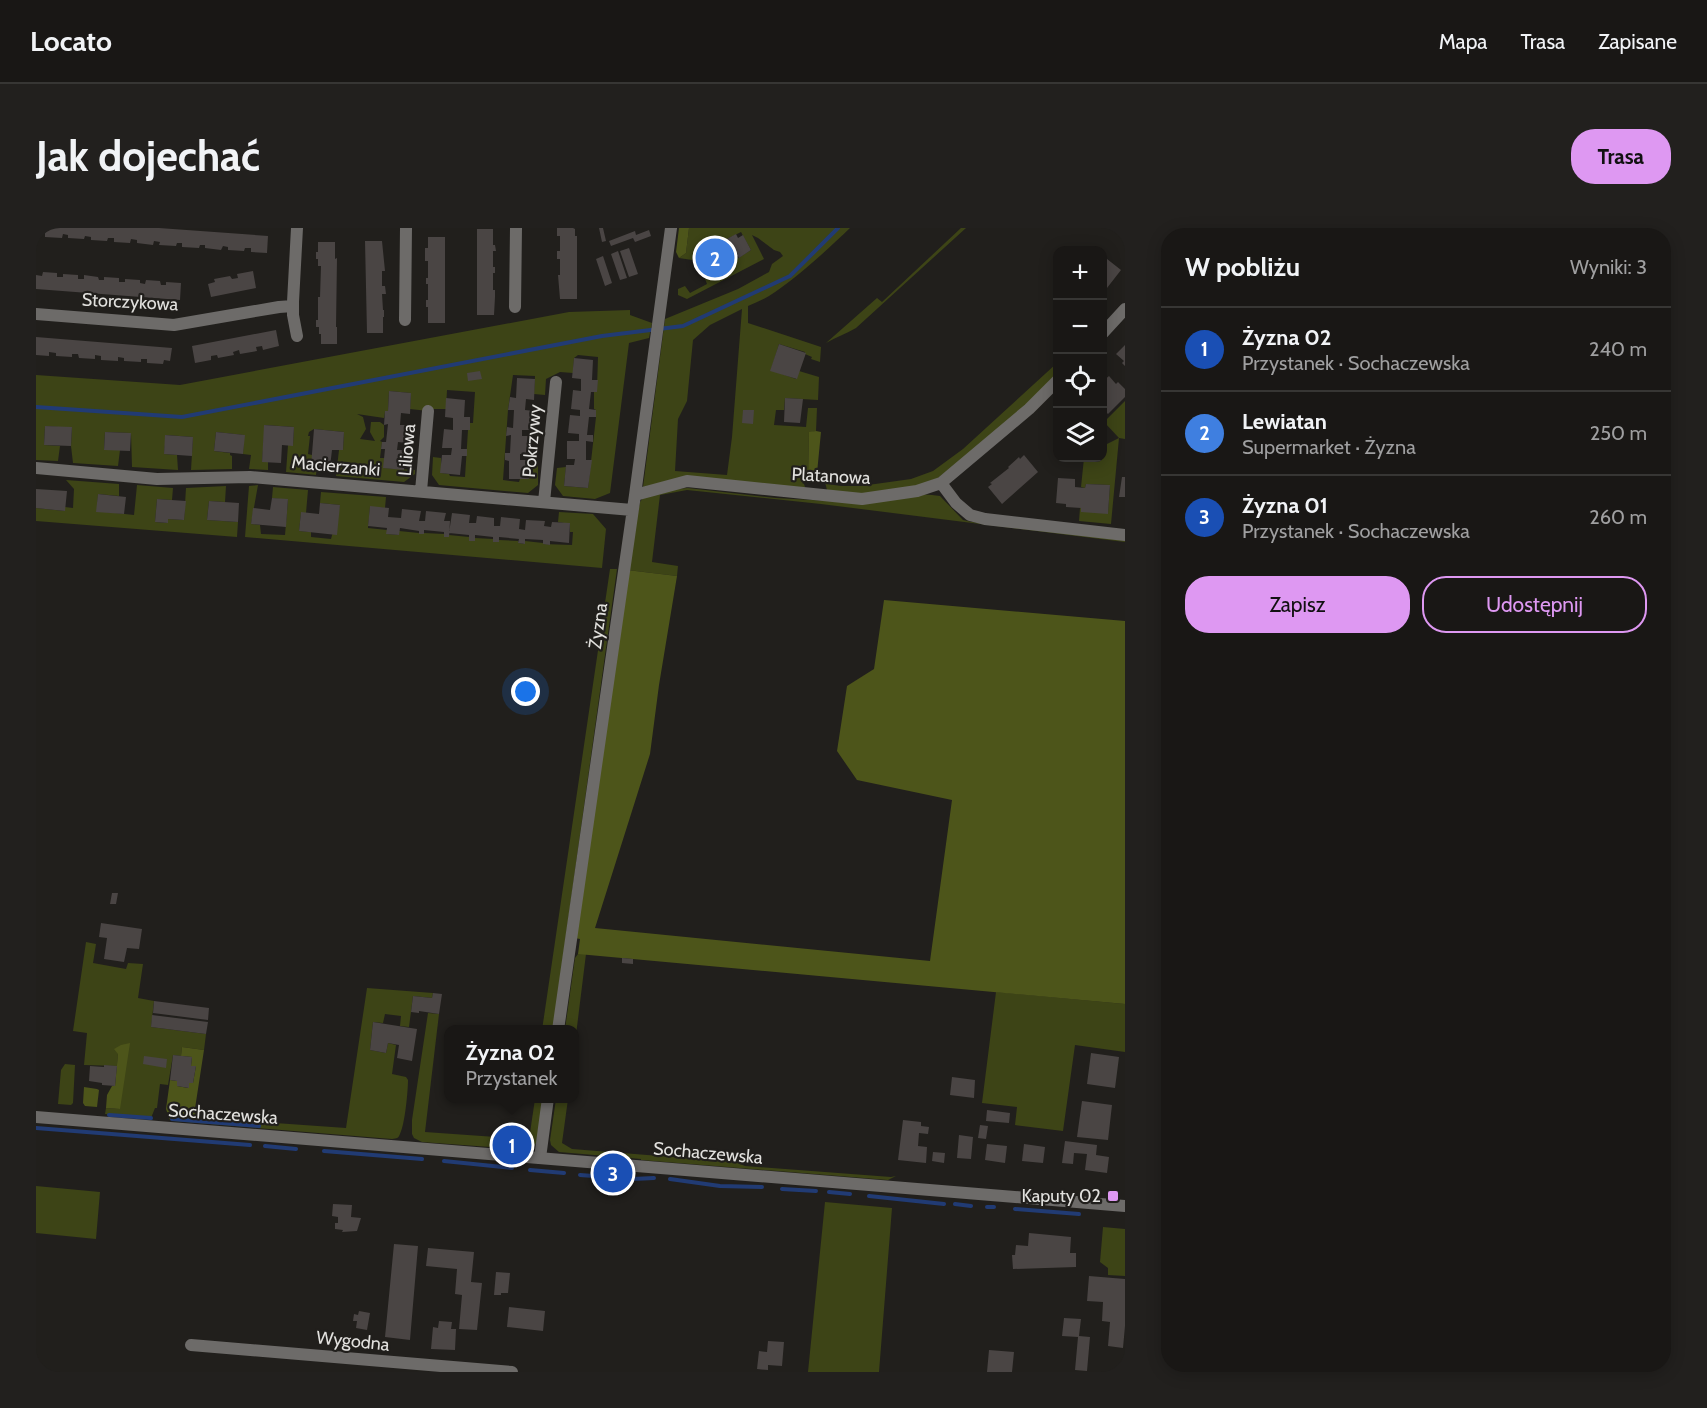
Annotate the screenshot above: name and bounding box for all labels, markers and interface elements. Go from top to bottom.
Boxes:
text: Locato [30,24,112,58]
text: Mapa [1439,29,1487,54]
text: Trasa [1520,29,1565,54]
text: Zapisane [1598,29,1677,54]
button: Trasa [1571,129,1671,184]
text: Jak dojechać [36,130,260,182]
pin: 2 [696,236,734,280]
map controls [1053,246,1107,462]
button: + [1053,246,1107,300]
text: W pobliżu [1185,251,1300,283]
text: Wyniki: 3 [1570,255,1647,279]
street label: Storczykowa [81,288,179,316]
button: − [1053,300,1107,354]
text: Żyzna 02 [1242,324,1331,351]
text: 1 [1201,337,1208,361]
text: 240 m [1589,337,1647,361]
text: Przystanek · Sochaczewska [1242,351,1470,375]
button: locate [1053,354,1107,408]
street label: Pokrzywy [518,403,546,479]
button: layers [1053,408,1107,462]
text: Lewiatan [1242,408,1327,435]
text: 2 [1199,421,1210,445]
text: 250 m [1590,421,1647,445]
street label: Liliowa [394,423,420,477]
text: Supermarket · Żyzna [1242,435,1416,459]
street label: Macierzanki [291,451,381,481]
street label: Platanowa [791,463,871,489]
text: Żyzna 01 [1242,492,1328,519]
text: 3 [1199,505,1210,529]
text: 260 m [1589,505,1647,529]
text: Przystanek · Sochaczewska [1242,519,1470,543]
button: Zapisz [1185,576,1410,633]
button: Udostępnij [1422,576,1647,633]
street label: Żyzna [584,601,612,650]
your location [511,677,540,706]
popup [444,1025,579,1103]
text: Żyzna 02 [465,1039,555,1066]
text: Przystanek [465,1066,558,1090]
street label: Sochaczewska [167,1099,279,1129]
pin: 1 [492,1122,532,1168]
street label: Sochaczewska [652,1137,764,1169]
pin: 3 [594,1150,632,1196]
place label: Kaputy 02 [1022,1185,1101,1207]
marker: Kaputy 02 [1106,1189,1120,1203]
street label: Wygodna [315,1326,391,1356]

